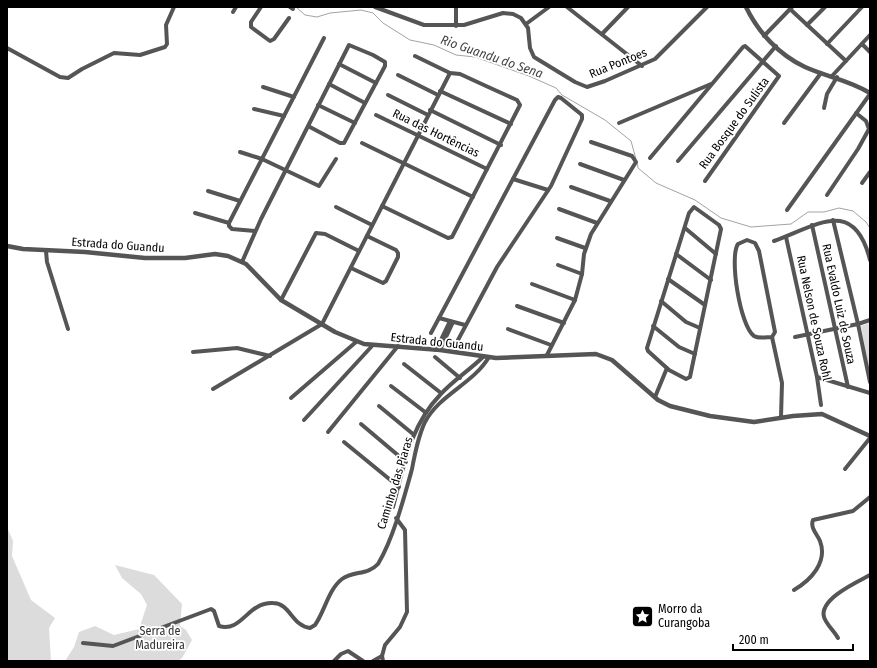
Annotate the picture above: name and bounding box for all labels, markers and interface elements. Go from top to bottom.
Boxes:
water label: Rio Guandu do Sena [439,32,545,81]
street label: Rua Pontoes [587,45,649,81]
street label: Rua Bosque do Sulista [696,74,772,172]
street label: Rua das Hortências [390,106,482,160]
street label: Estrada do Guandu [71,235,165,255]
street label: Rua Evaldo Luiz de Souza [819,243,859,366]
street label: Rua Nelson de Souza Rohl [794,254,834,382]
street label: Estrada do Guandu [390,330,484,354]
street label: Caminho das Piaras [374,435,416,531]
place label: Morro da Curangoba [658,602,710,630]
place icon: Morro da Curangoba [629,603,655,629]
park label: Serra de Madureira [135,624,185,652]
scale bar [733,626,853,652]
text: 200 m [739,633,769,647]

